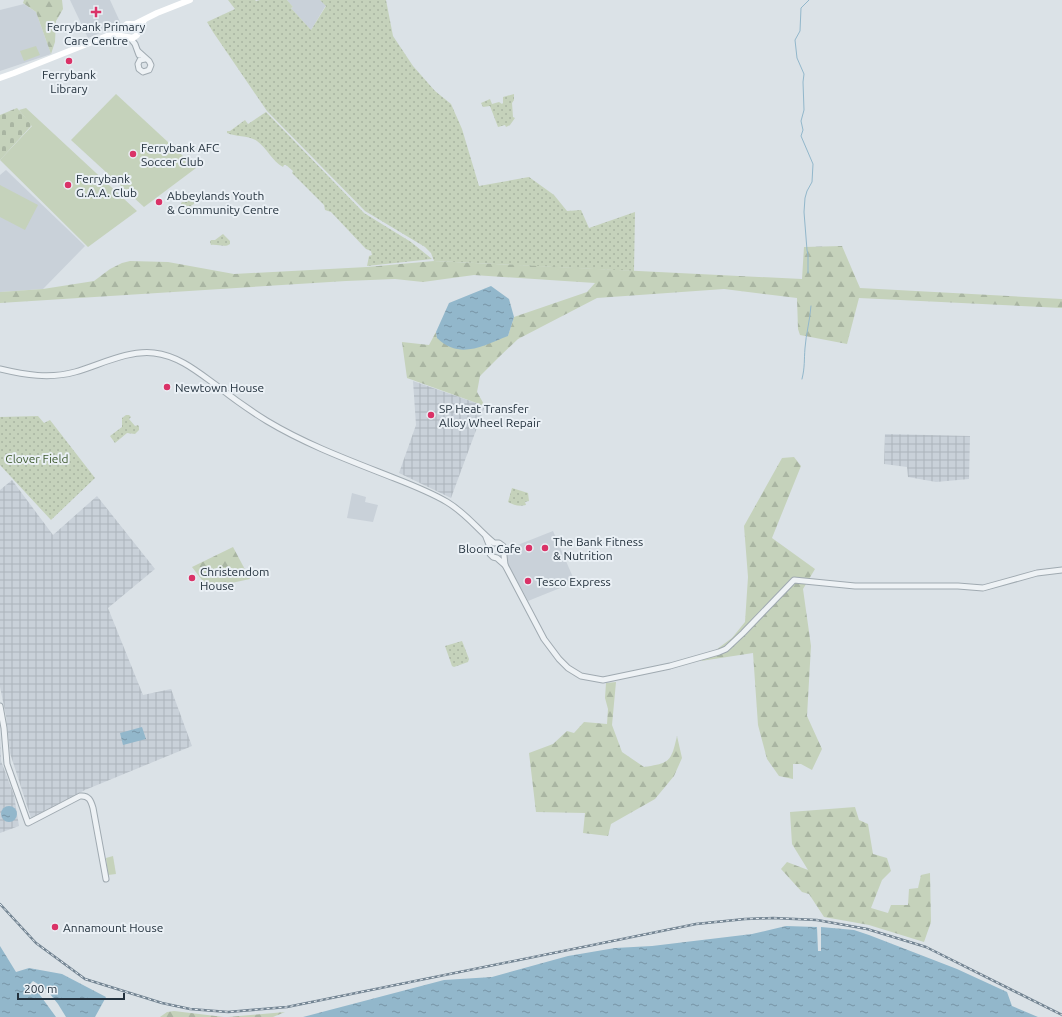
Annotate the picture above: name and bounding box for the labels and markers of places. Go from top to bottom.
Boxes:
marker: Ferrybank Primary Care Centre [90,6,102,18]
place label: Ferrybank Primary Care Centre [47,20,146,47]
marker: Ferrybank Library [64,56,74,66]
place label: Ferrybank Library [42,68,96,95]
place label: Ferrybank AFC Soccer Club [141,141,220,168]
marker: Ferrybank AFC Soccer Club [128,149,138,159]
place label: Ferrybank G.A.A. Club [76,172,137,199]
marker: Ferrybank G.A.A. Club [63,180,73,190]
place label: Abbeylands Youth & Community Centre [167,189,279,216]
marker: Abbeylands Youth & Community Centre [154,197,164,207]
place label: Newtown House [175,381,264,394]
marker: Newtown House [162,382,172,392]
place label: SP Heat Transfer Alloy Wheel Repair [439,402,541,429]
marker: SP Heat Transfer Alloy Wheel Repair [426,410,436,420]
place label: The Bank Fitness & Nutrition [553,535,643,562]
place label: Bloom Cafe [458,542,521,555]
marker: Bloom Cafe [524,543,534,553]
marker: The Bank Fitness & Nutrition [540,543,550,553]
place label: Christendom House [200,565,269,592]
marker: Christendom House [187,573,197,583]
place label: Tesco Express [536,575,611,588]
marker: Tesco Express [523,576,533,586]
place label: Annamount House [63,921,163,934]
marker: Annamount House [50,922,60,932]

